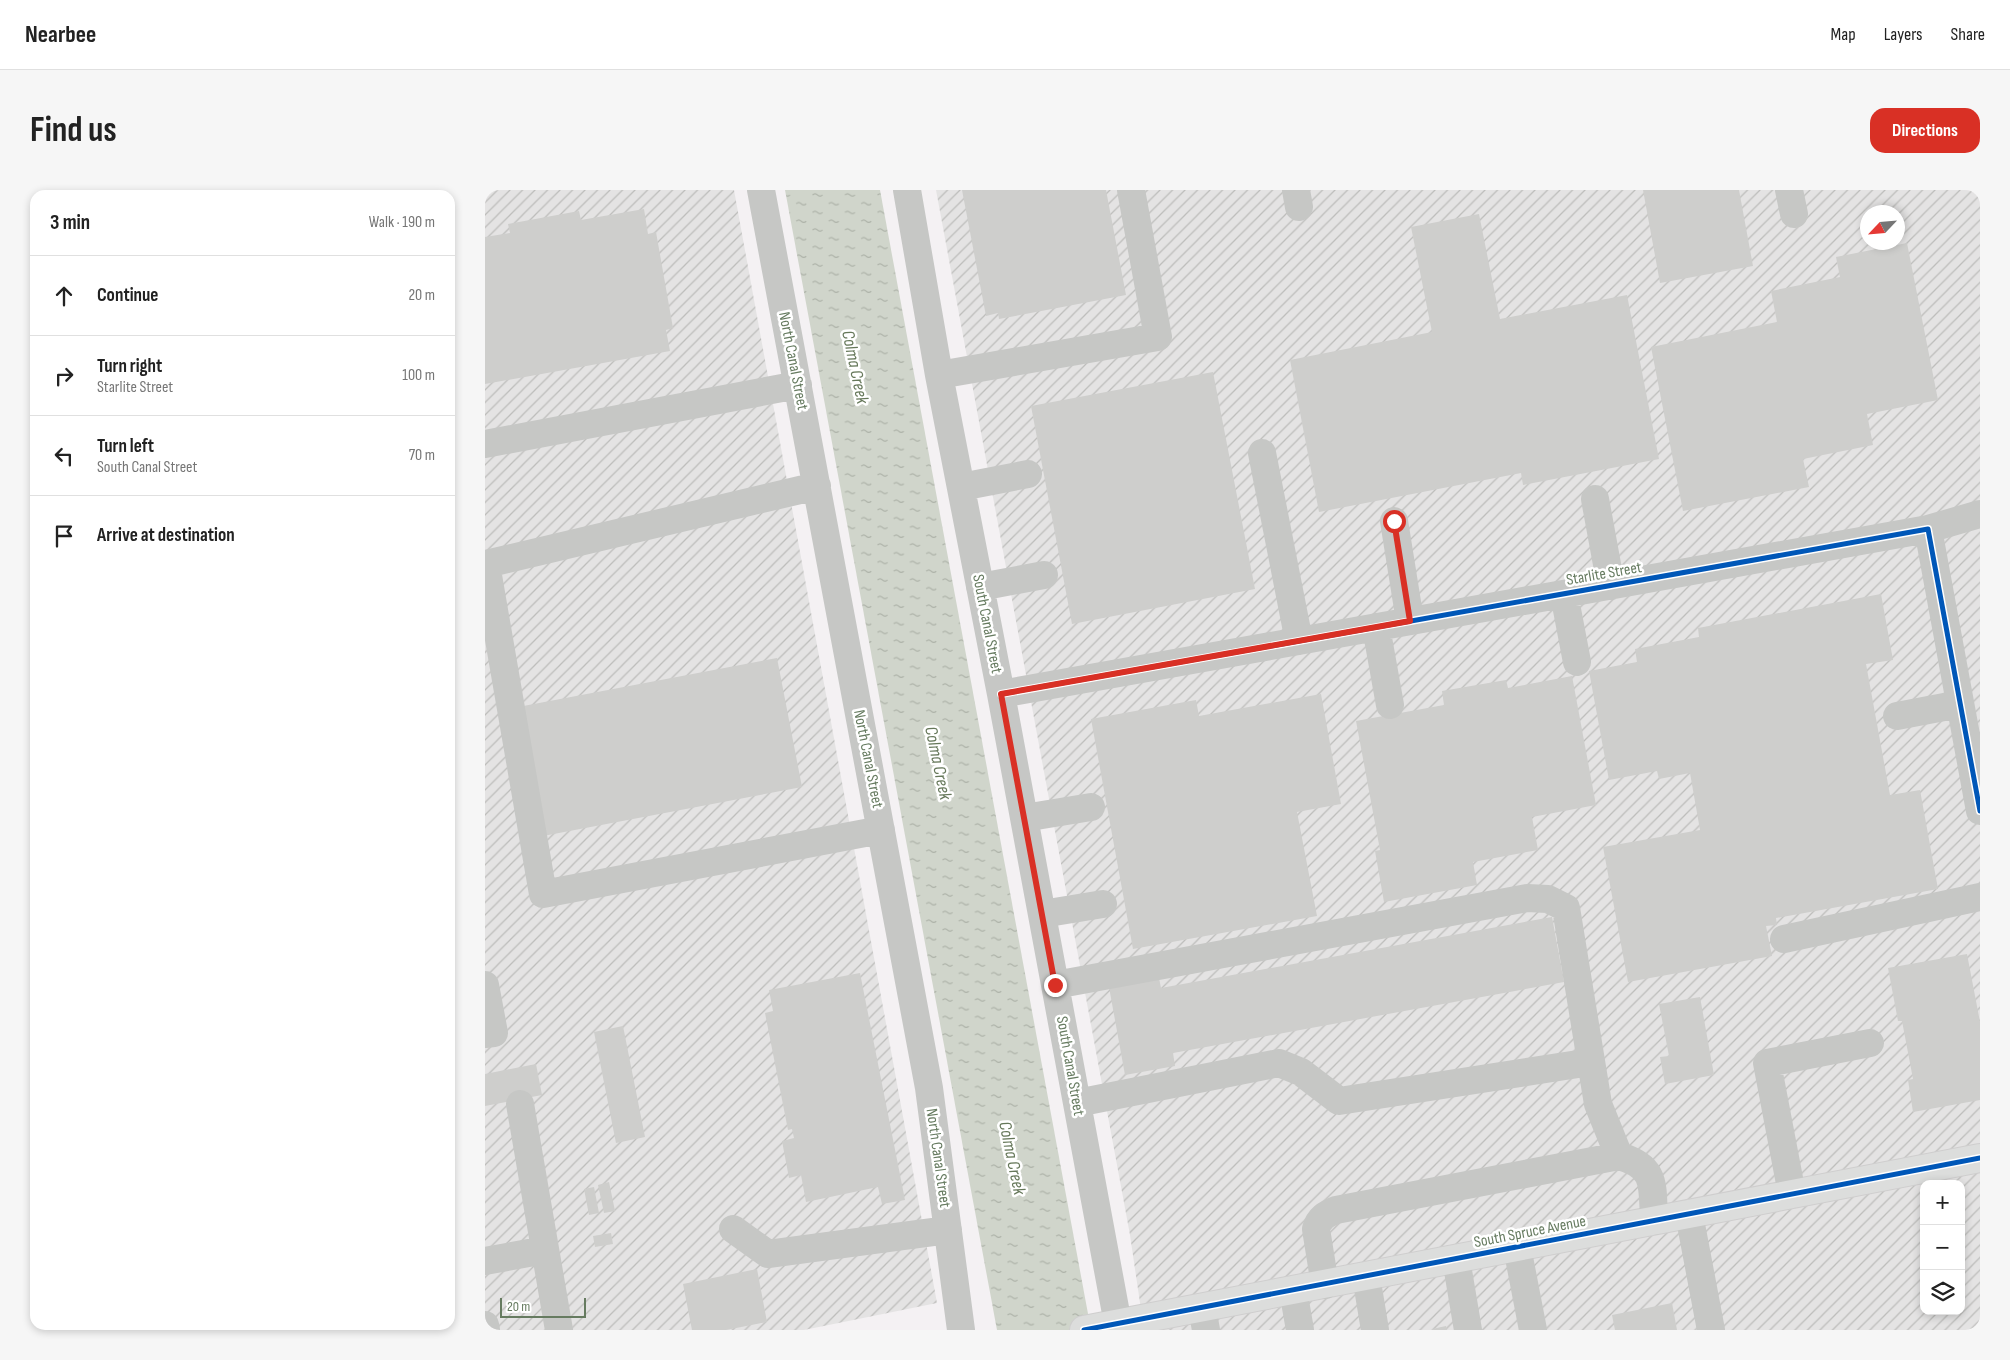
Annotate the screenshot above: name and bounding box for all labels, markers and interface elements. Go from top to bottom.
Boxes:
text: Nearbee [25,20,96,49]
text: Map [1831,24,1856,45]
text: Layers [1884,24,1923,45]
text: Share [1951,24,1985,45]
button: Directions [1870,108,1980,153]
text: Find us [30,109,117,152]
north arrow [1860,205,1905,250]
text: 3 min [50,210,90,235]
text: Walk · 190 m [369,213,435,232]
icon: ahead [50,282,78,310]
text: Continue [97,284,158,307]
text: 20 m [408,286,435,305]
street label: North Canal Street [774,310,812,412]
water label: Colma Creek [837,328,873,407]
text: Turn right [97,355,162,378]
icon: right [50,362,78,390]
text: 100 m [402,366,435,385]
text: Starlite Street [97,378,173,397]
text: Turn left [97,435,154,458]
icon: left [50,442,78,470]
text: 70 m [409,446,435,465]
text: South Canal Street [97,458,197,477]
route start [1383,510,1406,533]
icon: arrive [50,522,78,550]
text: Arrive at destination [97,524,235,547]
street label: Starlite Street [1565,558,1643,590]
street label: South Canal Street [968,573,1006,675]
street label: North Canal Street [849,708,887,810]
water label: Colma Creek [920,724,956,803]
route end [1044,974,1067,997]
street label: South Canal Street [1052,1015,1088,1117]
street label: North Canal Street [922,1107,954,1209]
water label: Colma Creek [994,1119,1030,1198]
map controls [1920,1180,1965,1315]
button: + [1920,1180,1965,1225]
street label: South Spruce Avenue [1472,1212,1588,1252]
button: − [1920,1225,1965,1270]
button: layers [1920,1270,1965,1315]
scale bar [500,1295,586,1318]
text: 20 m [507,1298,530,1315]

